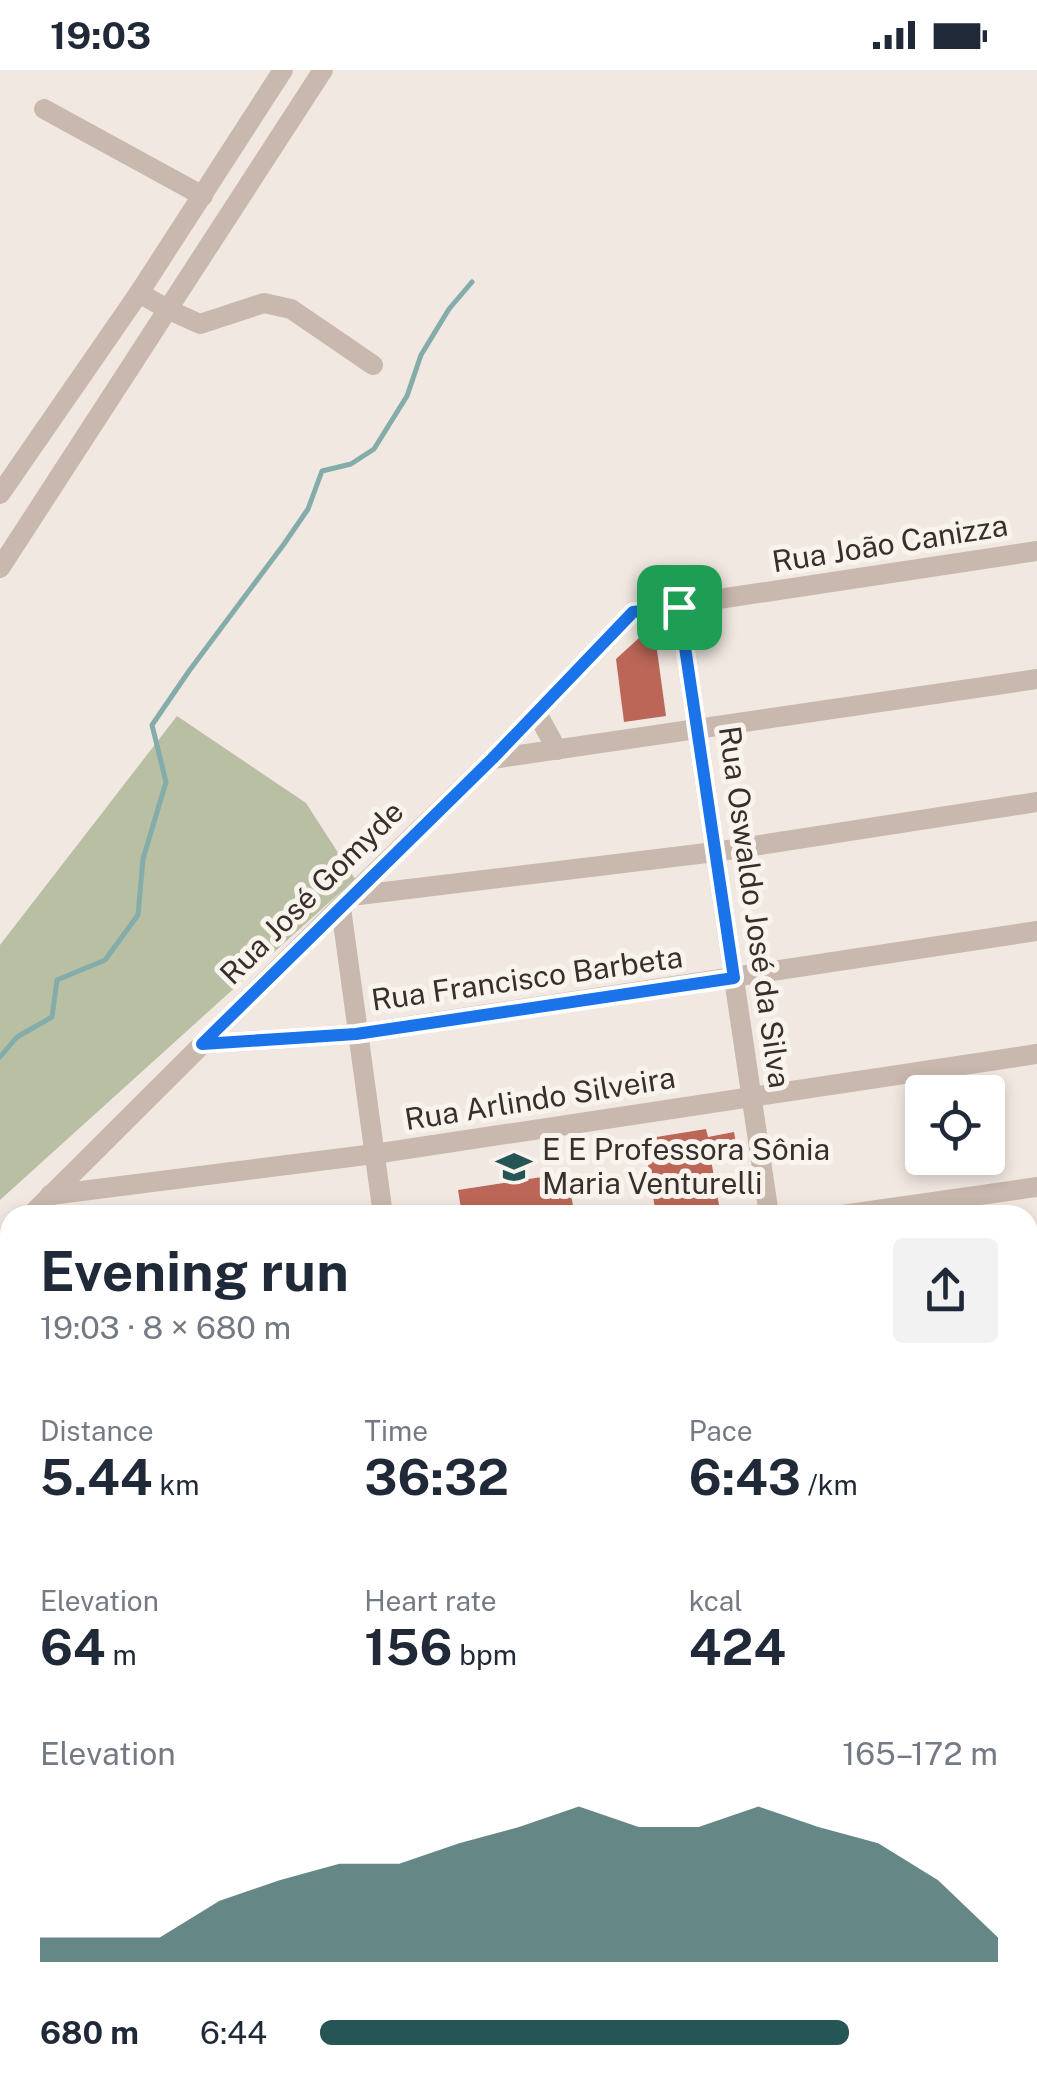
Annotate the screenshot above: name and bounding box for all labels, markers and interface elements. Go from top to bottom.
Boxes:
text: 19:03 [50,13,151,58]
street label: Rua João Canizza [769,507,1010,579]
pin [637,565,722,650]
icon: arrive [652,580,707,635]
street label: Rua Oswaldo José da Silva [712,724,798,1090]
street label: Rua José Gomyde [212,793,410,991]
street label: Rua Francisco Barbeta [369,938,685,1018]
street label: Rua Arlindo Silveira [402,1059,678,1137]
map controls [905,1075,1005,1175]
button: locate [905,1075,1005,1175]
place label: E E Professora Sônia Maria Venturelli [542,1131,830,1201]
school or university icon: E E Professora Sônia Maria Venturelli [495,1148,533,1186]
button: share [893,1238,998,1343]
text: Evening run [40,1239,349,1303]
text: 19:03 · 8 × 680 m [40,1309,291,1346]
text: Distance [40,1414,154,1447]
text: Time [364,1414,428,1447]
text: Pace [689,1414,753,1447]
text: 5.44 [40,1447,153,1506]
text: 36:32 [364,1447,509,1506]
text: 6:43 [689,1447,801,1506]
text: km [153,1468,199,1501]
text: /km [801,1468,858,1501]
text: Elevation [40,1584,159,1617]
text: Heart rate [364,1584,497,1617]
text: kcal [689,1584,743,1617]
text: 64 [40,1617,106,1676]
text: 156 [364,1617,453,1676]
text: 424 [689,1617,786,1676]
text: m [106,1638,137,1671]
text: bpm [453,1638,517,1671]
text: Elevation [40,1735,176,1772]
text: 165–172 m [842,1735,998,1772]
text: 680 m [40,2014,139,2051]
text: 6:44 [200,2014,267,2051]

